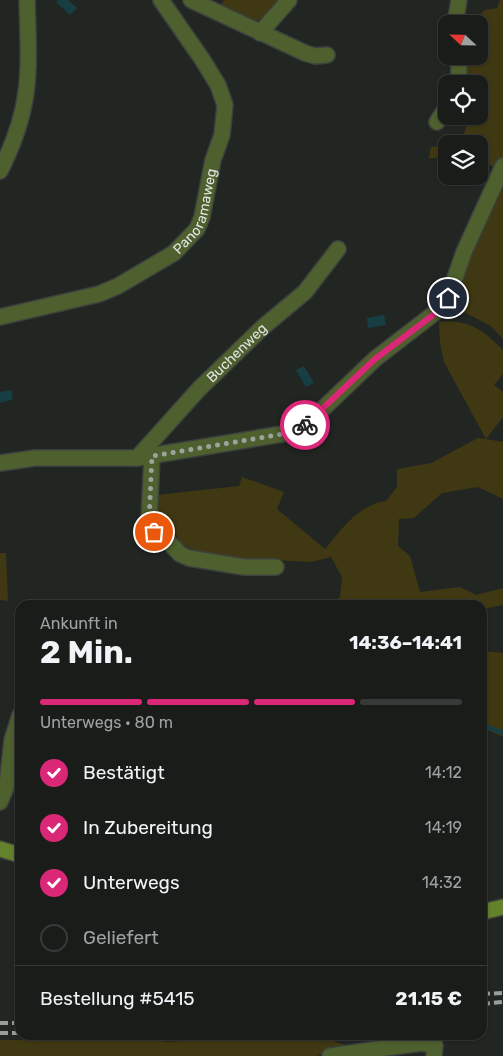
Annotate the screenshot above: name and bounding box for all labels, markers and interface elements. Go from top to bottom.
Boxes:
north arrow [438,15,488,65]
map controls [438,15,488,185]
button: locate [438,75,488,125]
button: layers [438,135,488,185]
street label: Panoramaweg [170,167,220,258]
pin [427,277,469,319]
icon: home [434,284,462,312]
street label: Buchenweg [203,320,271,386]
courier [280,400,330,450]
icon: bike [291,411,319,439]
pin [133,511,175,553]
icon: bag [140,518,168,546]
text: Ankunft in [40,614,118,633]
text: 14:36–14:41 [349,631,462,654]
text: 2 Min. [40,633,133,671]
text: Unterwegs · 80 m [40,713,173,732]
icon: check [40,759,68,787]
text: Bestätigt [83,761,165,784]
text: 14:12 [425,763,462,782]
icon: check [40,814,68,842]
text: In Zubereitung [83,816,213,839]
text: 14:19 [425,818,462,837]
icon: check [40,869,68,897]
text: Unterwegs [83,871,180,894]
text: 14:32 [422,873,462,892]
text: Geliefert [83,926,159,949]
text: Bestellung #5415 [40,987,195,1010]
text: 21.15 € [395,987,462,1010]

